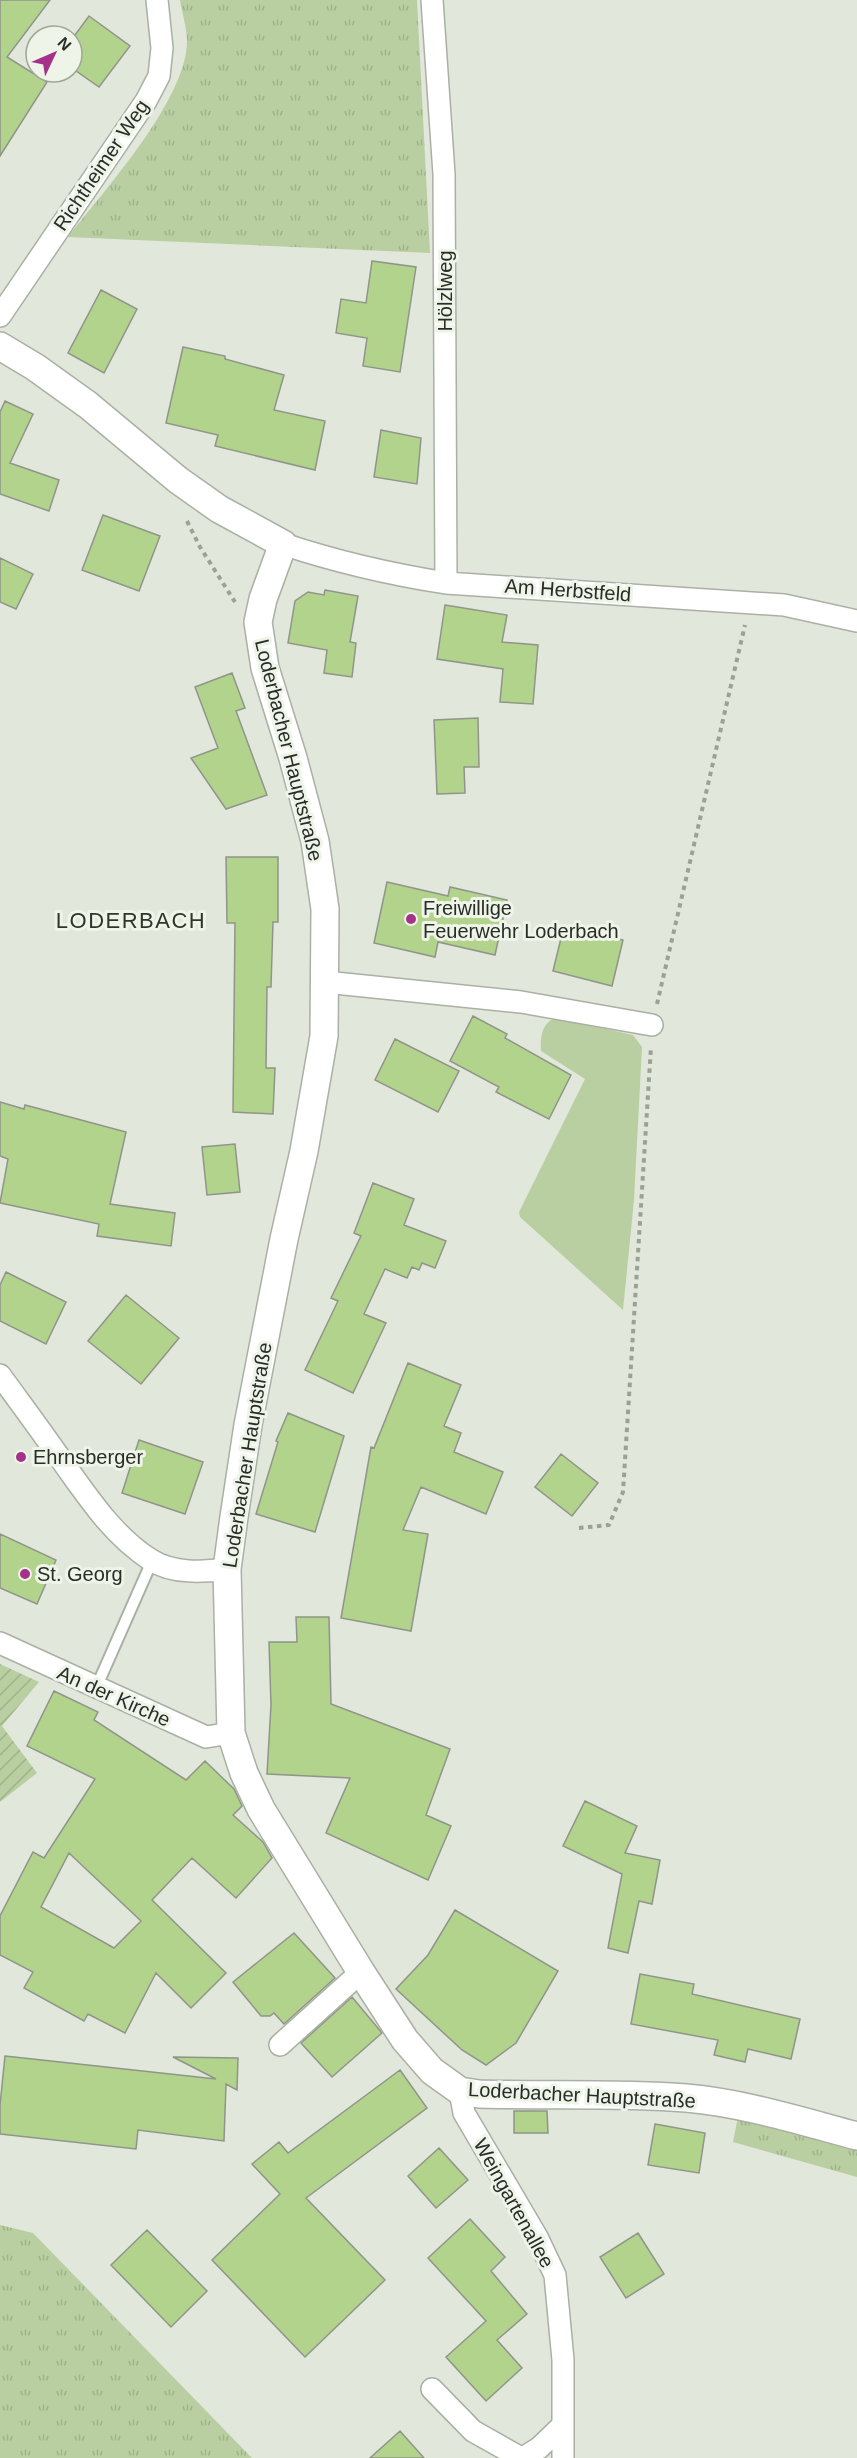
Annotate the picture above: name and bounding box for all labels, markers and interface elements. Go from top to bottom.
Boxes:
north arrow [24,24,84,84]
text: N [54,34,75,54]
street label: Richtheimer Weg [49,95,153,235]
street label: Hölzlweg [434,250,456,332]
street label: Am Herbstfeld [504,575,632,605]
street label: Loderbacher Hauptstraße [251,637,327,863]
place label: Freiwillige Feuerwehr Loderbach [423,897,619,942]
district label: LODERBACH [56,908,206,933]
marker: Freiwillige Feuerwehr Loderbach [404,912,418,926]
street label: Loderbacher Hauptstraße [218,1341,276,1569]
place label: Ehrnsberger [33,1446,143,1468]
marker: Ehrnsberger [14,1450,28,1464]
place label: St. Georg [37,1563,123,1585]
marker: St. Georg [18,1567,32,1581]
street label: An der Kirche [54,1661,174,1731]
street label: Loderbacher Hauptstraße [468,2078,696,2112]
street label: Weingartenallee [469,2135,559,2271]

